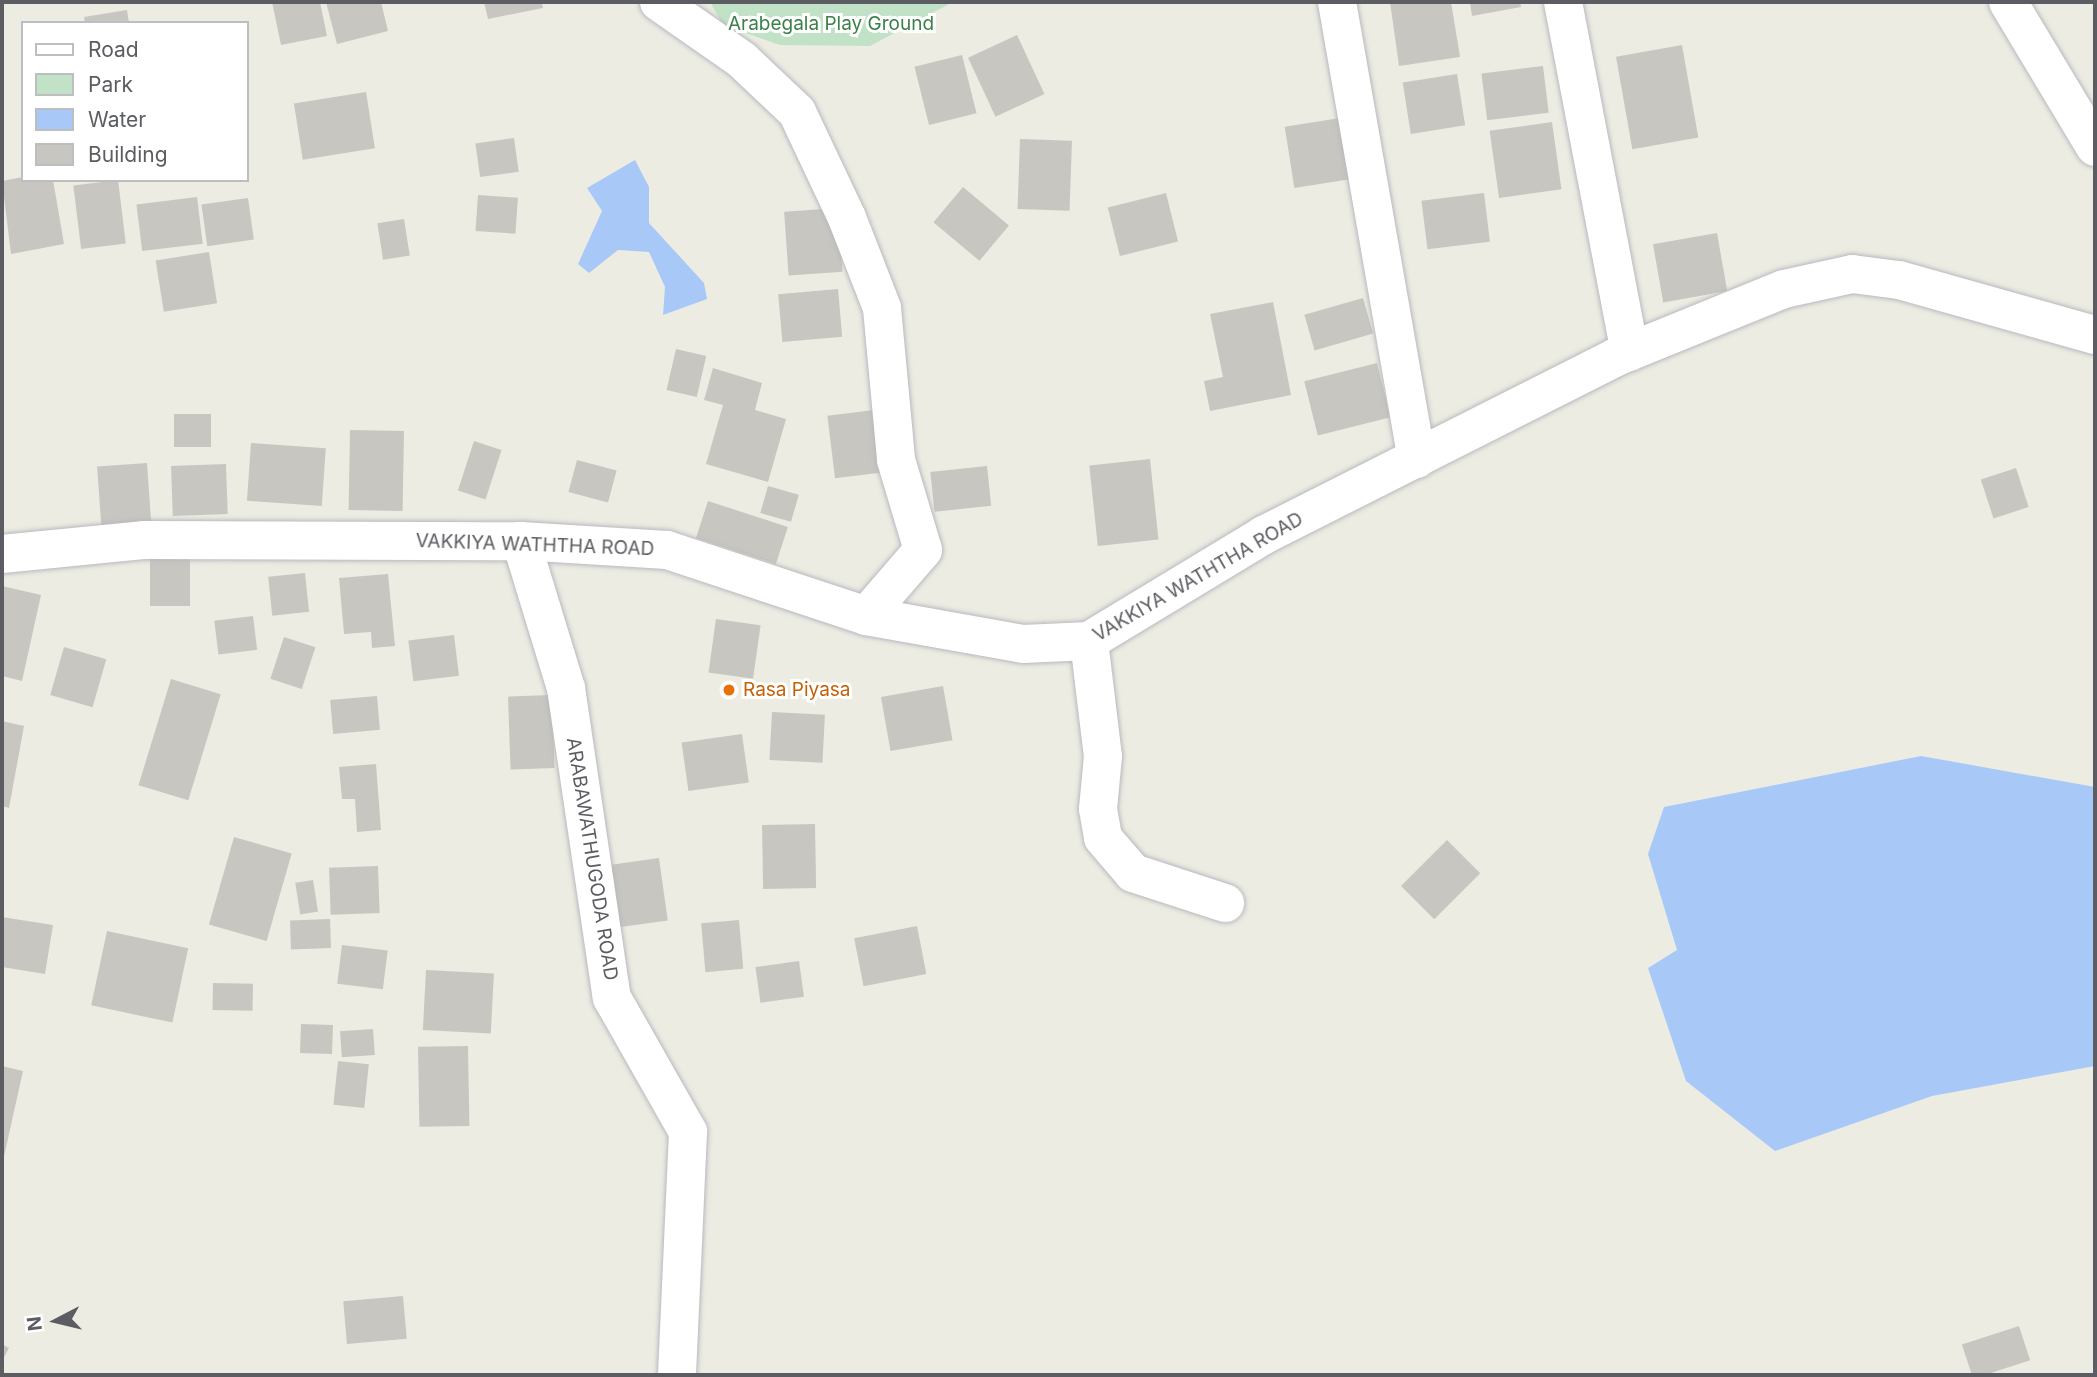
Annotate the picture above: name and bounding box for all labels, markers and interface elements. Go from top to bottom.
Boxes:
park label: Arabegala Play Ground [728,13,934,35]
legend [21,21,248,182]
text: Road [88,37,139,62]
text: Park [88,72,133,97]
text: Water [88,107,146,132]
text: Building [88,142,168,167]
street label: VAKKIYA WATHTHA ROAD [1089,507,1307,647]
street label: VAKKIYA WATHTHA ROAD [415,529,655,561]
place label: Rasa Piyasa [743,679,851,701]
marker: Rasa Piyasa [721,682,737,698]
street label: ARABAWATHUGODA ROAD [562,736,622,982]
north arrow [21,1286,91,1356]
text: N [22,1315,47,1332]

